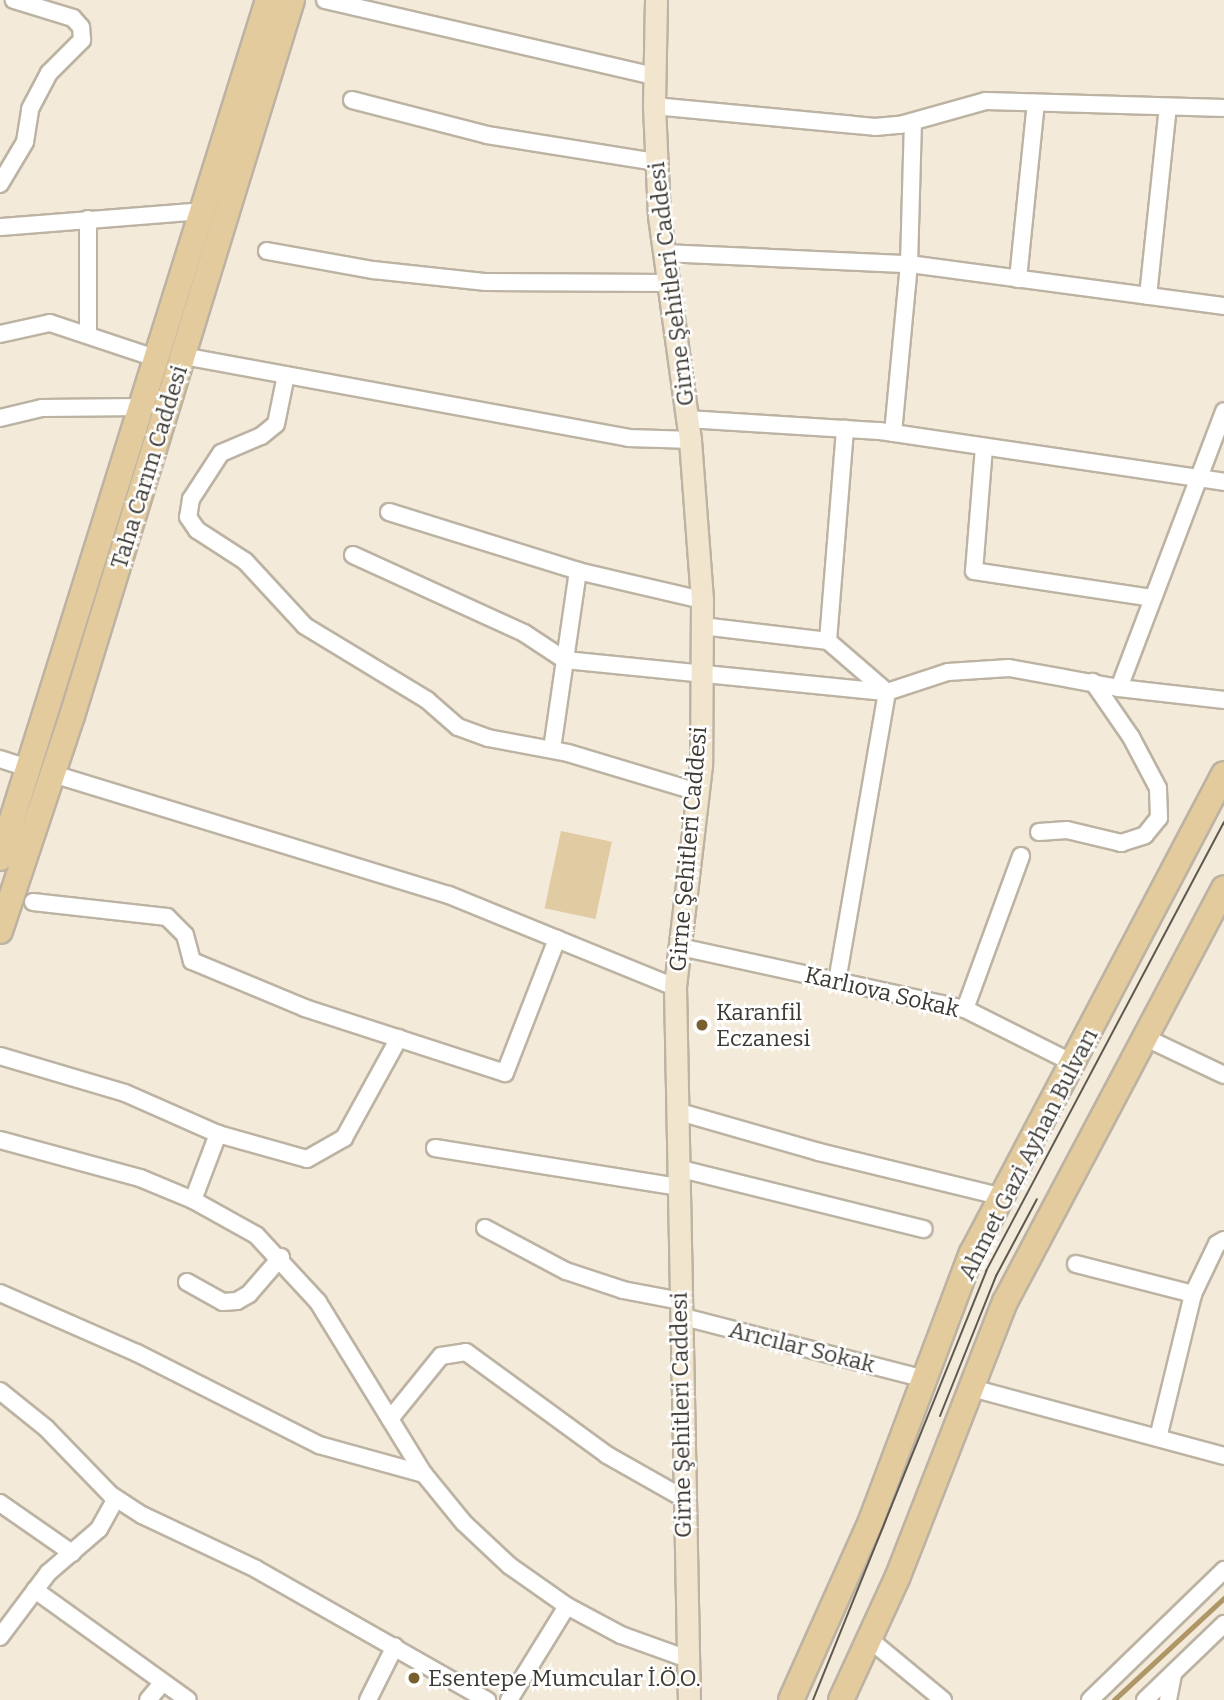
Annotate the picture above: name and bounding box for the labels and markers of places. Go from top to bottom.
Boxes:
place label: Karanfil Eczanesi [716,998,810,1052]
marker: Karanfil Eczanesi [694,1017,710,1033]
place label: Esentepe Mumcular İ.Ö.O. [428,1664,701,1692]
marker: Esentepe Mumcular İ.Ö.O. [406,1670,422,1686]

